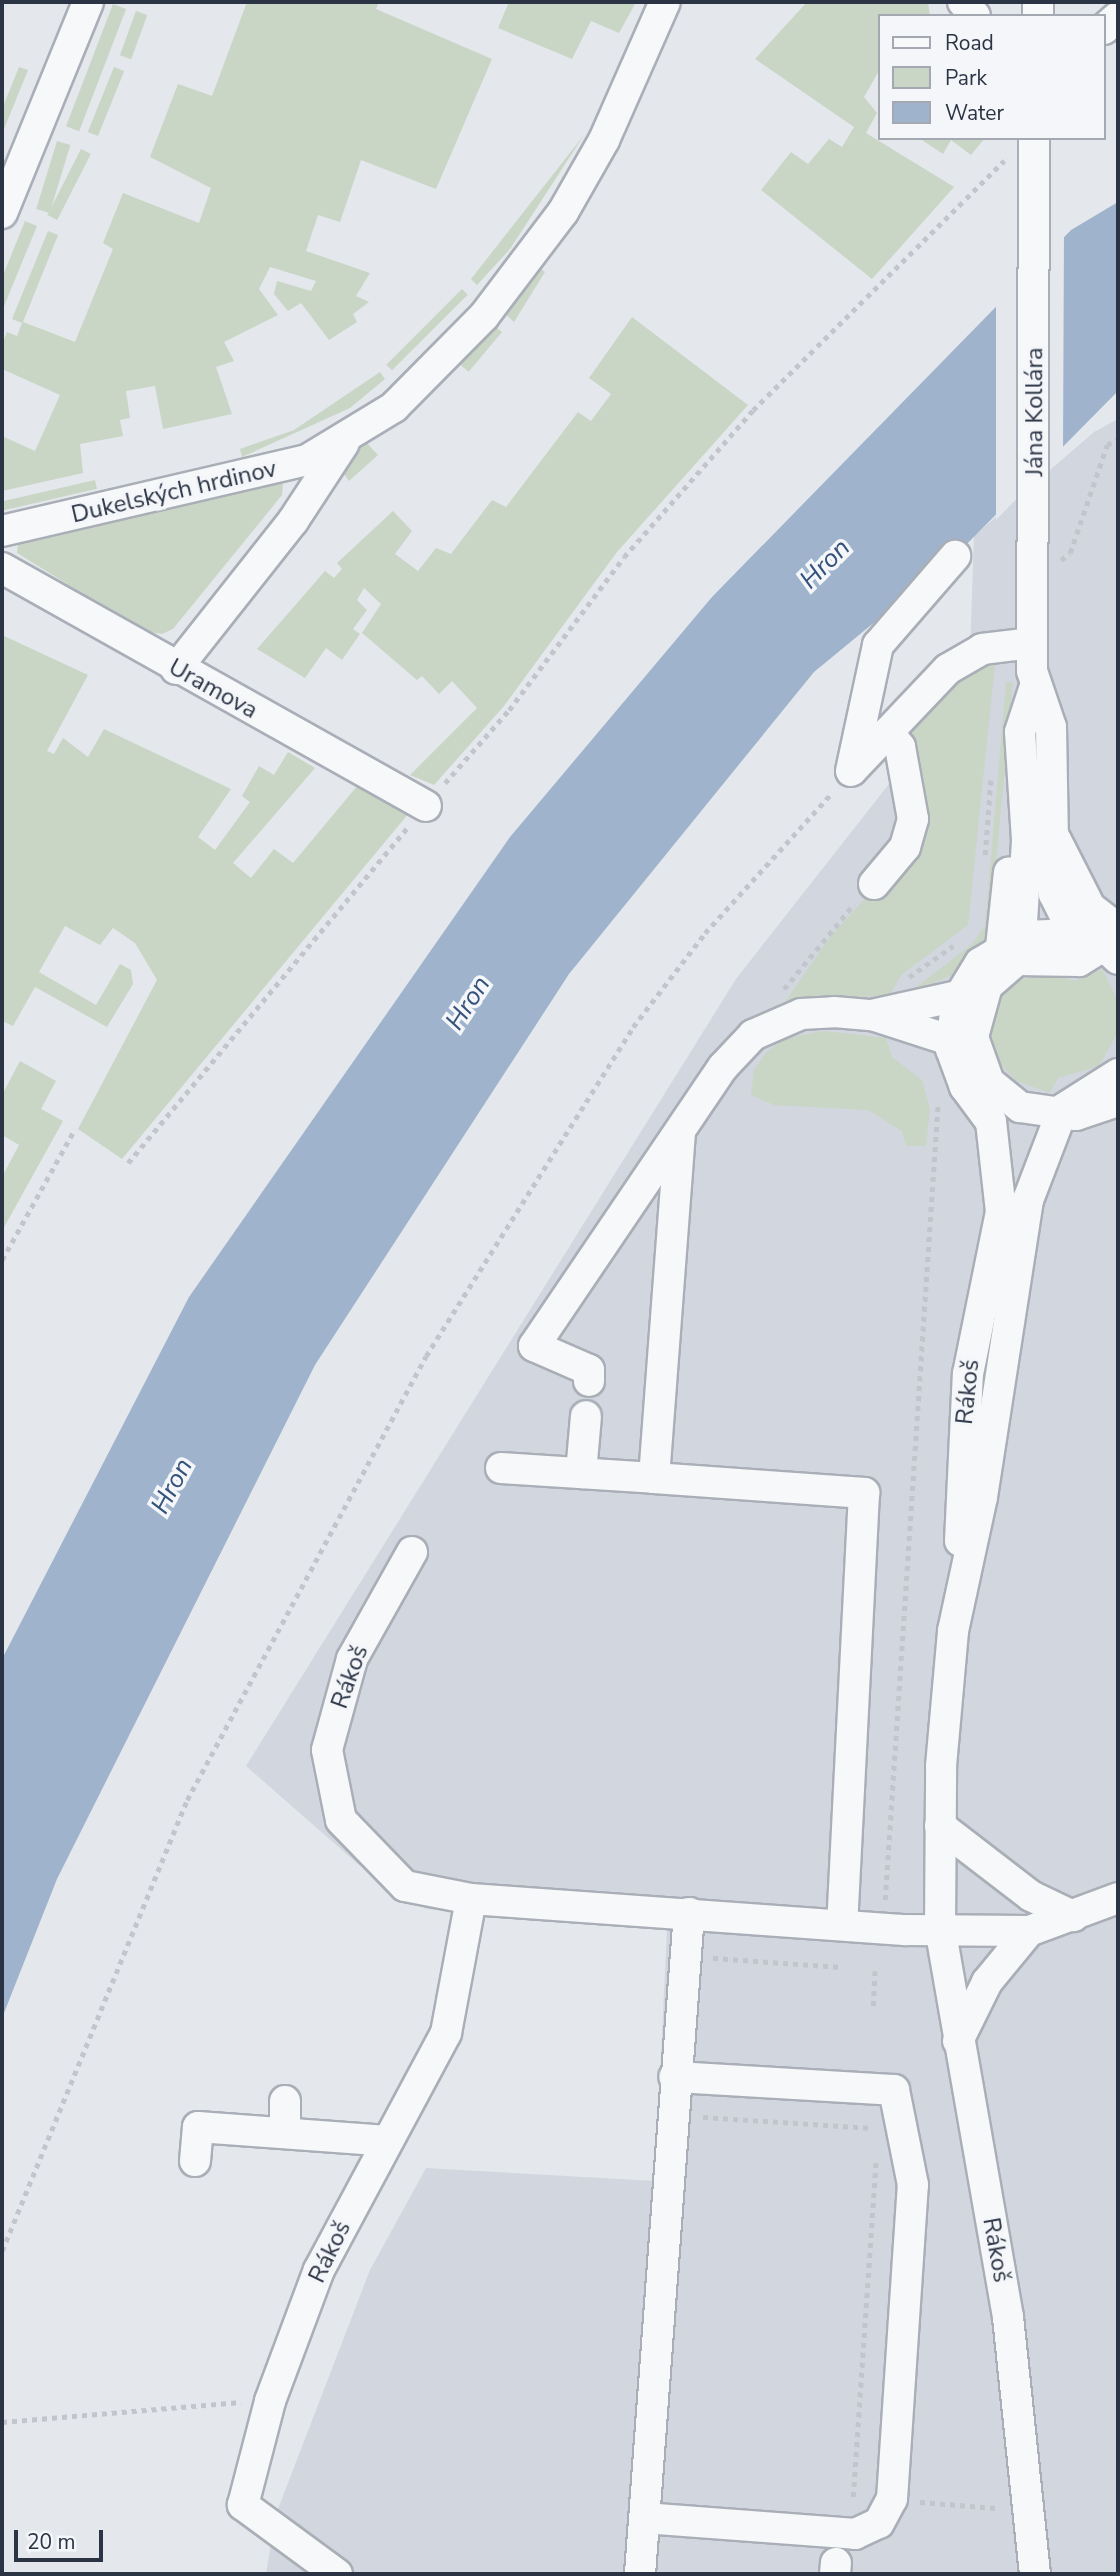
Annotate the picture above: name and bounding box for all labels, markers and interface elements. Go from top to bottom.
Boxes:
legend [878,14,1106,140]
text: Road [945,29,994,57]
text: Park [945,64,987,92]
text: Water [945,99,1004,127]
street label: Jána Kollára [1021,347,1049,477]
street label: Dukelských hrdinov [69,454,279,530]
water label: Hron [793,532,857,596]
street label: Uramova [164,653,262,725]
water label: Hron [439,970,497,1036]
street label: Rákoš [950,1358,986,1426]
water label: Hron [145,1453,199,1519]
street label: Rákoš [325,1641,375,1713]
street label: Rákoš [976,2215,1016,2285]
street label: Rákoš [303,2216,357,2288]
scale bar [18,2516,107,2560]
text: 20 m [27,2528,76,2556]

